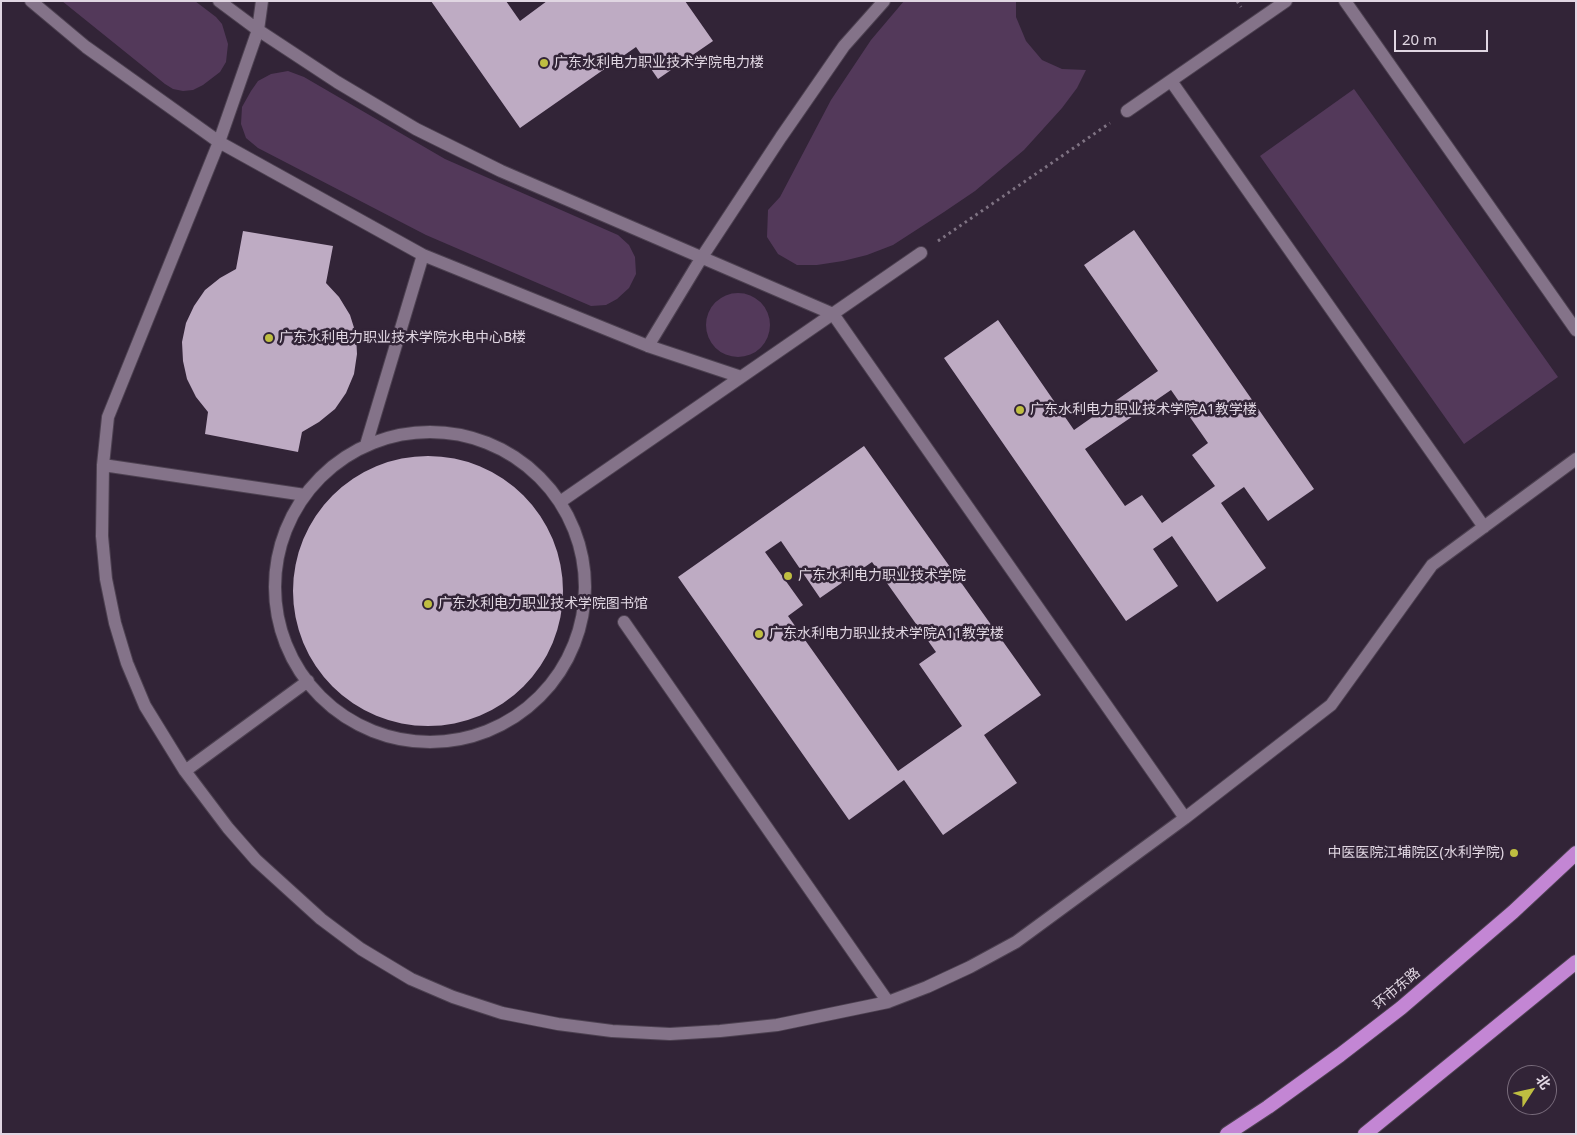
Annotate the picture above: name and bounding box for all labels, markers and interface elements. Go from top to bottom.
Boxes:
scale bar [1397,20,1491,52]
text: 20 m [1402,29,1437,49]
place label: 广东水利电力职业技术学院电力楼 [554,55,764,71]
marker: 广东水利电力职业技术学院电力楼 [538,57,550,69]
place label: 广东水利电力职业技术学院水电中心B楼 [279,330,526,346]
marker: 广东水利电力职业技术学院水电中心B楼 [263,332,275,344]
place label: 广东水利电力职业技术学院A1教学楼 [1030,402,1257,418]
marker: 广东水利电力职业技术学院A1教学楼 [1014,404,1026,416]
place label: 广东水利电力职业技术学院 [798,568,966,584]
marker: 广东水利电力职业技术学院 [782,570,794,582]
place label: 广东水利电力职业技术学院图书馆 [438,596,648,612]
marker: 广东水利电力职业技术学院图书馆 [422,598,434,610]
place label: 广东水利电力职业技术学院A11教学楼 [769,626,1004,642]
marker: 广东水利电力职业技术学院A11教学楼 [753,628,765,640]
place label: 中医医院江埔院区(水利学院) [1328,845,1504,861]
marker: 中医医院江埔院区(水利学院) [1508,847,1520,859]
street label: 环市东路 [1370,965,1424,1013]
north arrow [1507,1065,1557,1115]
text: 北 [1532,1071,1556,1093]

